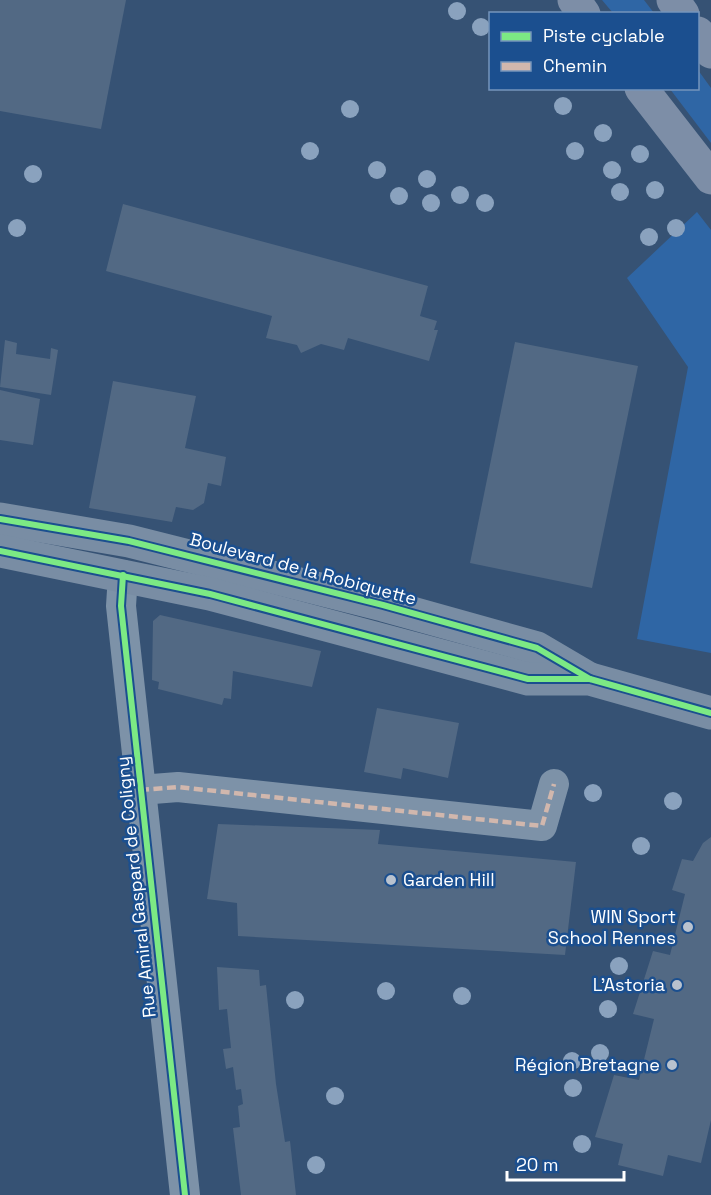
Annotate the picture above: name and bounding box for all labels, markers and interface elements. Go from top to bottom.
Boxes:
legend [489,12,699,90]
text: Piste cyclable [543,24,665,47]
text: Chemin [543,54,607,77]
street label: Boulevard de la Robiquette [187,527,419,610]
street label: Rue Amiral Gaspard de Coligny [110,755,161,1019]
place label: Garden Hill [403,868,495,891]
marker: Garden Hill [384,873,398,887]
place label: WIN Sport School Rennes [548,905,676,949]
marker: WIN Sport School Rennes [681,920,695,934]
place label: L'Astoria [593,973,665,996]
marker: L'Astoria [670,978,684,992]
place label: Région Bretagne [515,1053,660,1076]
marker: Région Bretagne [665,1058,679,1072]
scale bar [507,1144,624,1182]
text: 20 m [516,1153,559,1176]

